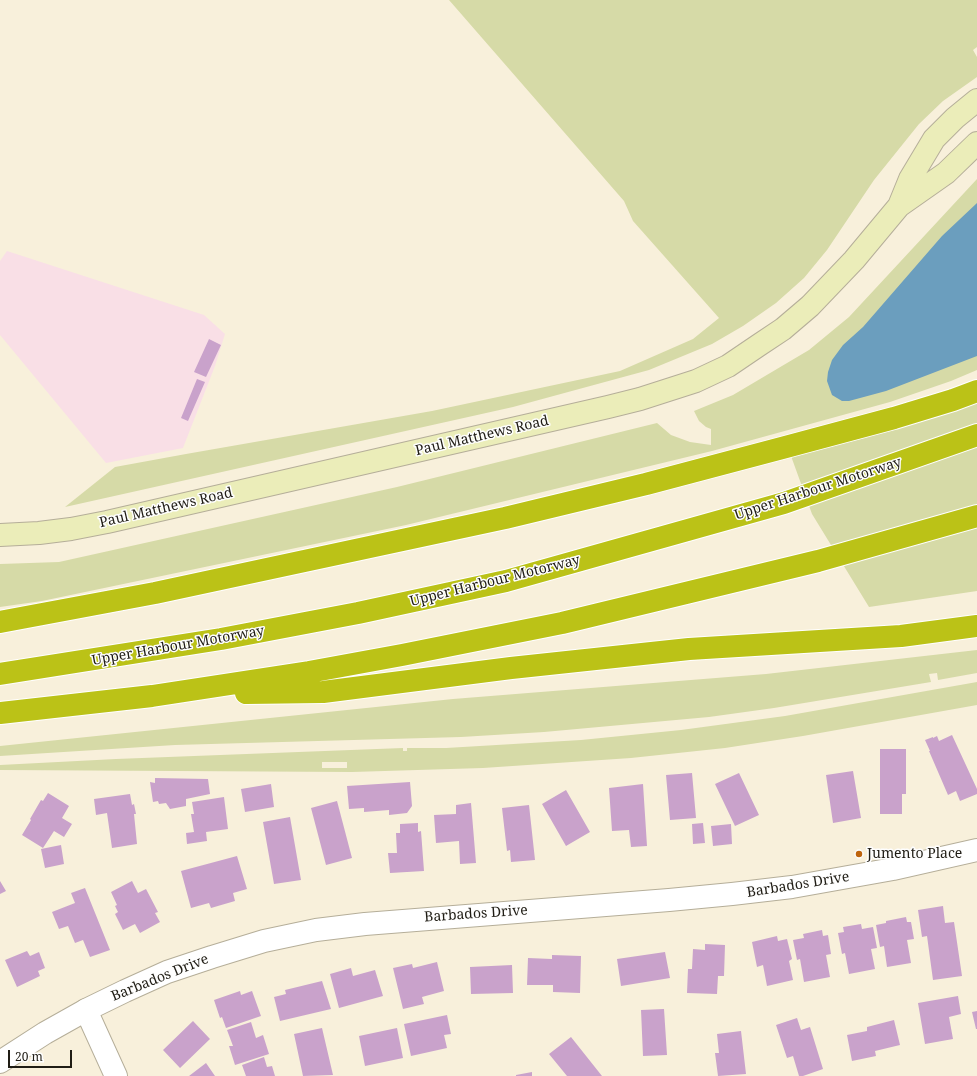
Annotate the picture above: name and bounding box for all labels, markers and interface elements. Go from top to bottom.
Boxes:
street label: Paul Matthews Road [414,412,550,460]
street label: Upper Harbour Motorway [732,454,904,524]
street label: Paul Matthews Road [98,484,234,532]
street label: Upper Harbour Motorway [408,552,582,610]
street label: Upper Harbour Motorway [91,623,265,669]
place label: Jumento Place [867,846,962,862]
marker: Jumento Place [854,849,864,859]
street label: Barbados Drive [746,869,850,901]
street label: Barbados Drive [424,902,528,926]
street label: Barbados Drive [109,951,211,1005]
scale bar [10,1042,74,1068]
text: 20 m [15,1048,43,1065]

